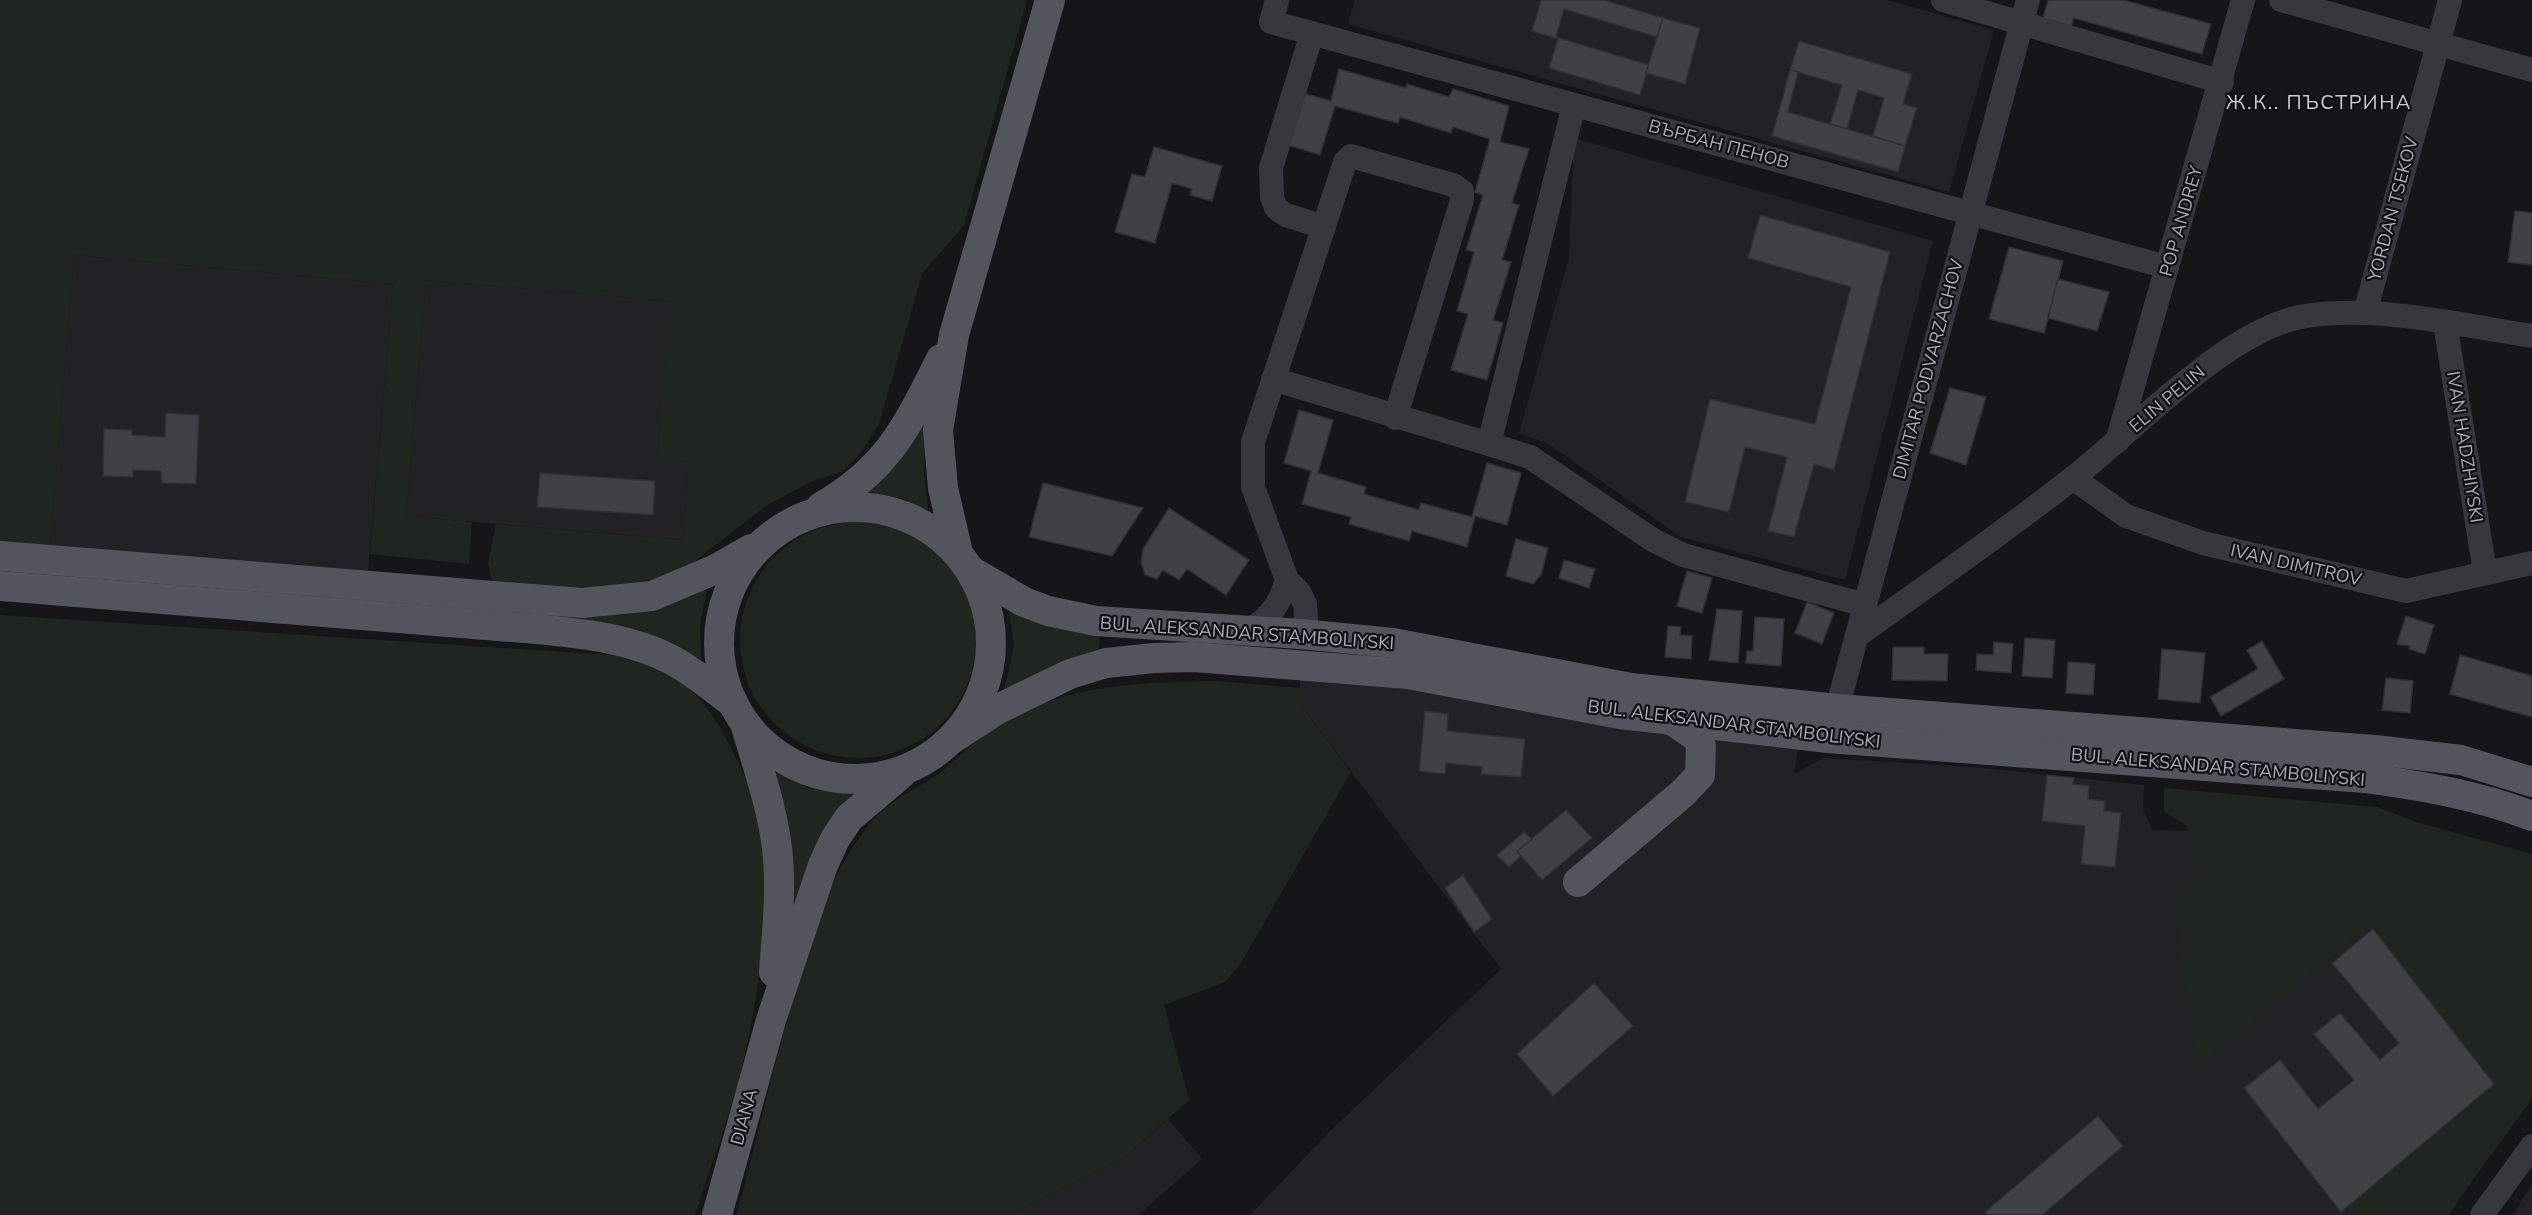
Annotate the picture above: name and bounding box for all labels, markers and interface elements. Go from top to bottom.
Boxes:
district label: Ж.К.. ПЪСТРИНА [2226,89,2412,116]
street label: ВЪРБАН ПЕНОВ [1646,114,1792,174]
street label: YORDAN TSEKOV [2362,134,2424,285]
street label: POP ANDREY [2154,163,2208,279]
street label: DIMITAR PODVARZACHOV [1887,256,1969,482]
street label: ELIN PELIN [2124,360,2210,438]
street label: IVAN HADZHIYSKI [2441,369,2489,525]
street label: IVAN DIMITROV [2228,538,2364,592]
street label: BUL. ALEKSANDAR STAMBOLIYSKI [1099,611,1395,655]
street label: BUL. ALEKSANDAR STAMBOLIYSKI [1586,694,1882,754]
street label: BUL. ALEKSANDAR STAMBOLIYSKI [2070,742,2366,792]
street label: DIANA [725,1086,763,1148]

